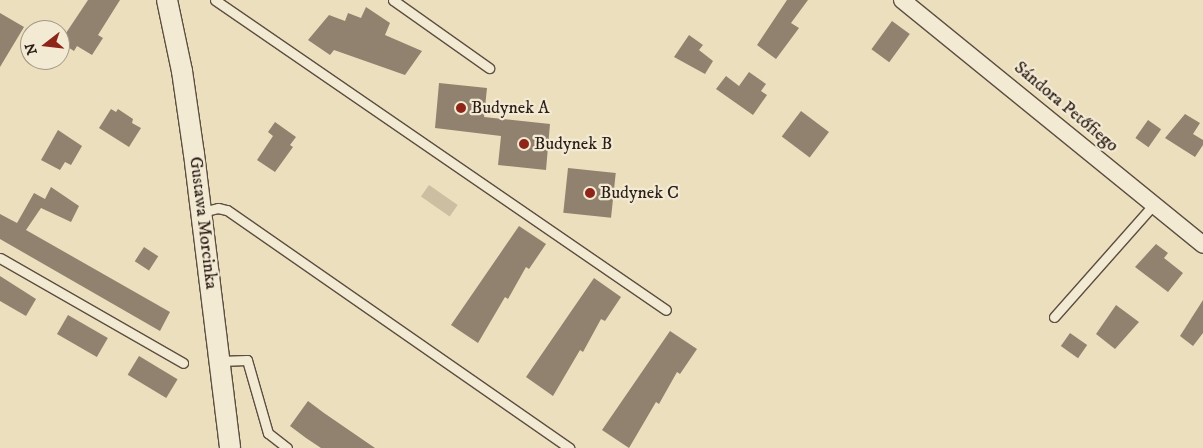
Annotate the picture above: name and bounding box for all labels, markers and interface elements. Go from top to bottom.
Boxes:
north arrow [20,20,70,70]
text: N [21,41,42,57]
street label: Sándora Petőfiego [1009,57,1123,157]
place label: Budynek A [471,97,550,119]
marker: Budynek A [455,102,467,114]
place label: Budynek B [534,133,612,155]
marker: Budynek B [518,138,530,150]
street label: Gustawa Morcinka [184,155,222,291]
place label: Budynek C [600,182,679,204]
marker: Budynek C [584,187,596,199]

